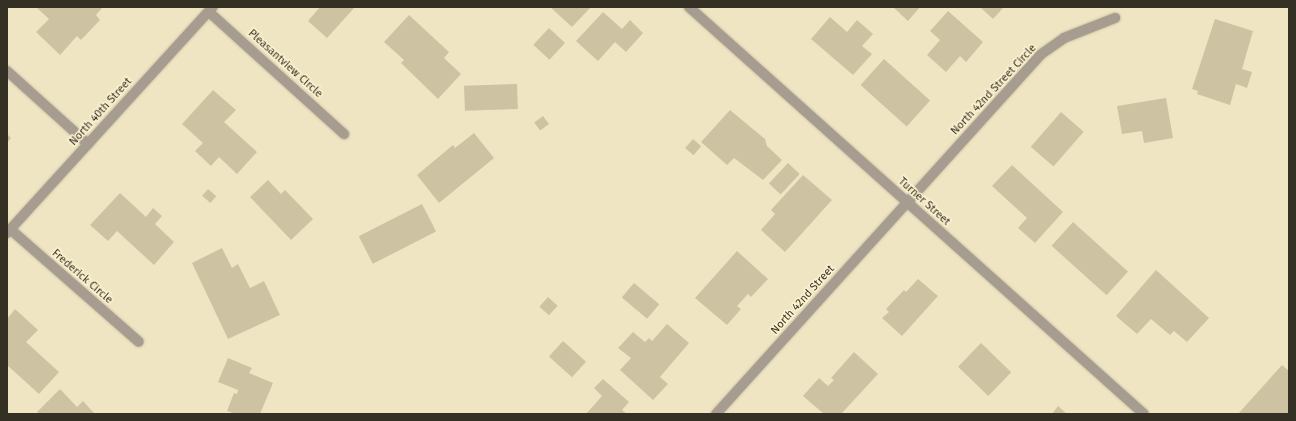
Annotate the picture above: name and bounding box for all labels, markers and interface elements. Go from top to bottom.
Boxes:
street label: Pleasantview Circle [245,27,325,101]
street label: North 42nd Street Circle [949,42,1039,138]
street label: North 40th Street [67,75,135,149]
street label: Turner Street [895,175,953,229]
street label: Frederick Circle [49,247,115,307]
street label: North 42nd Street [769,263,837,337]

